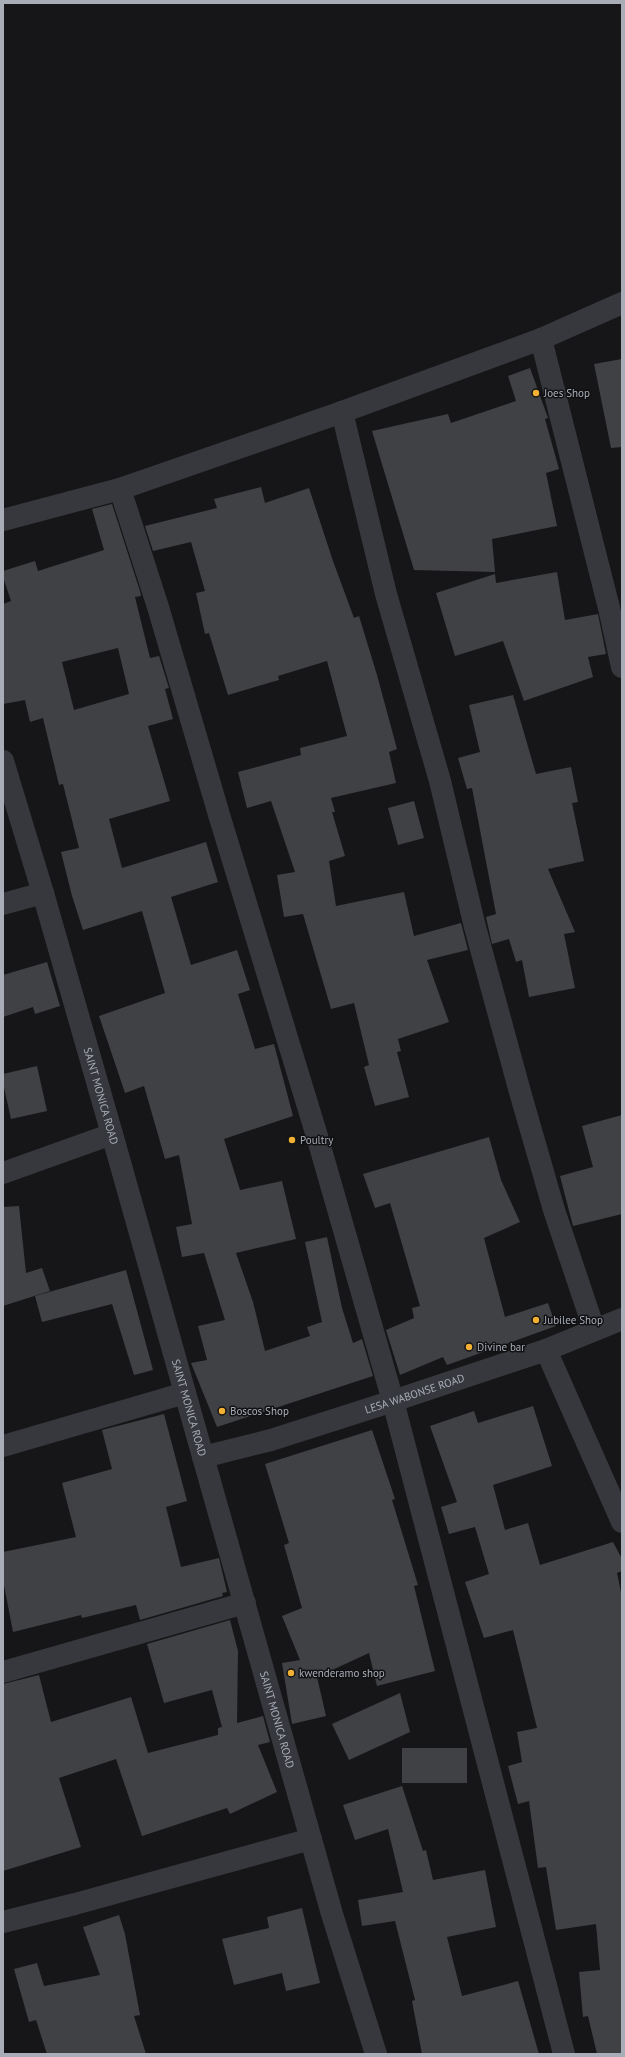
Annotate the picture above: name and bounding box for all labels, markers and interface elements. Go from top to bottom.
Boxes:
place label: Joes Shop [543,386,590,400]
marker: Joes Shop [531,388,541,398]
street label: SAINT MONICA ROAD [81,1046,122,1146]
place label: Poultry [300,1133,334,1147]
marker: Poultry [287,1135,297,1145]
place label: Jubilee Shop [543,1313,603,1327]
marker: Jubilee Shop [531,1315,541,1325]
place label: Divine bar [477,1340,525,1354]
marker: Divine bar [464,1342,474,1352]
street label: SAINT MONICA ROAD [169,1358,210,1458]
street label: LESA WABONSE ROAD [363,1371,466,1417]
place label: Boscos Shop [230,1404,289,1418]
marker: Boscos Shop [217,1406,227,1416]
place label: kwenderamo shop [299,1666,385,1680]
marker: kwenderamo shop [286,1668,296,1678]
street label: SAINT MONICA ROAD [257,1669,297,1770]

